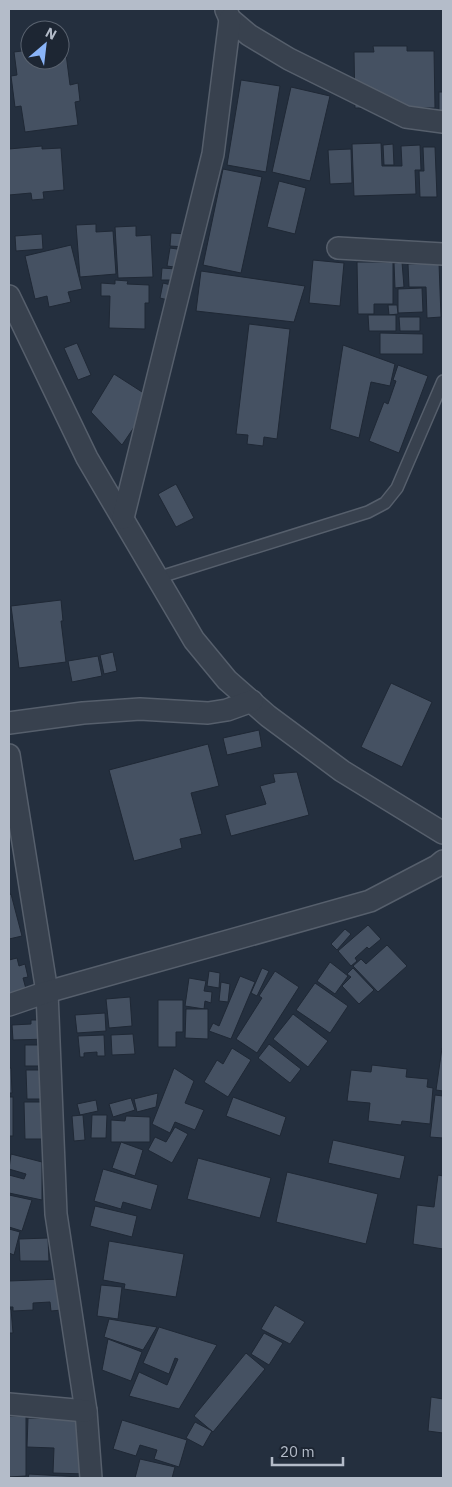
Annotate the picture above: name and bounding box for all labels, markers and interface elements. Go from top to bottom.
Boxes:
north arrow [20,20,70,70]
text: N [42,23,60,44]
scale bar [272,1434,343,1466]
text: 20 m [280,1442,315,1461]

